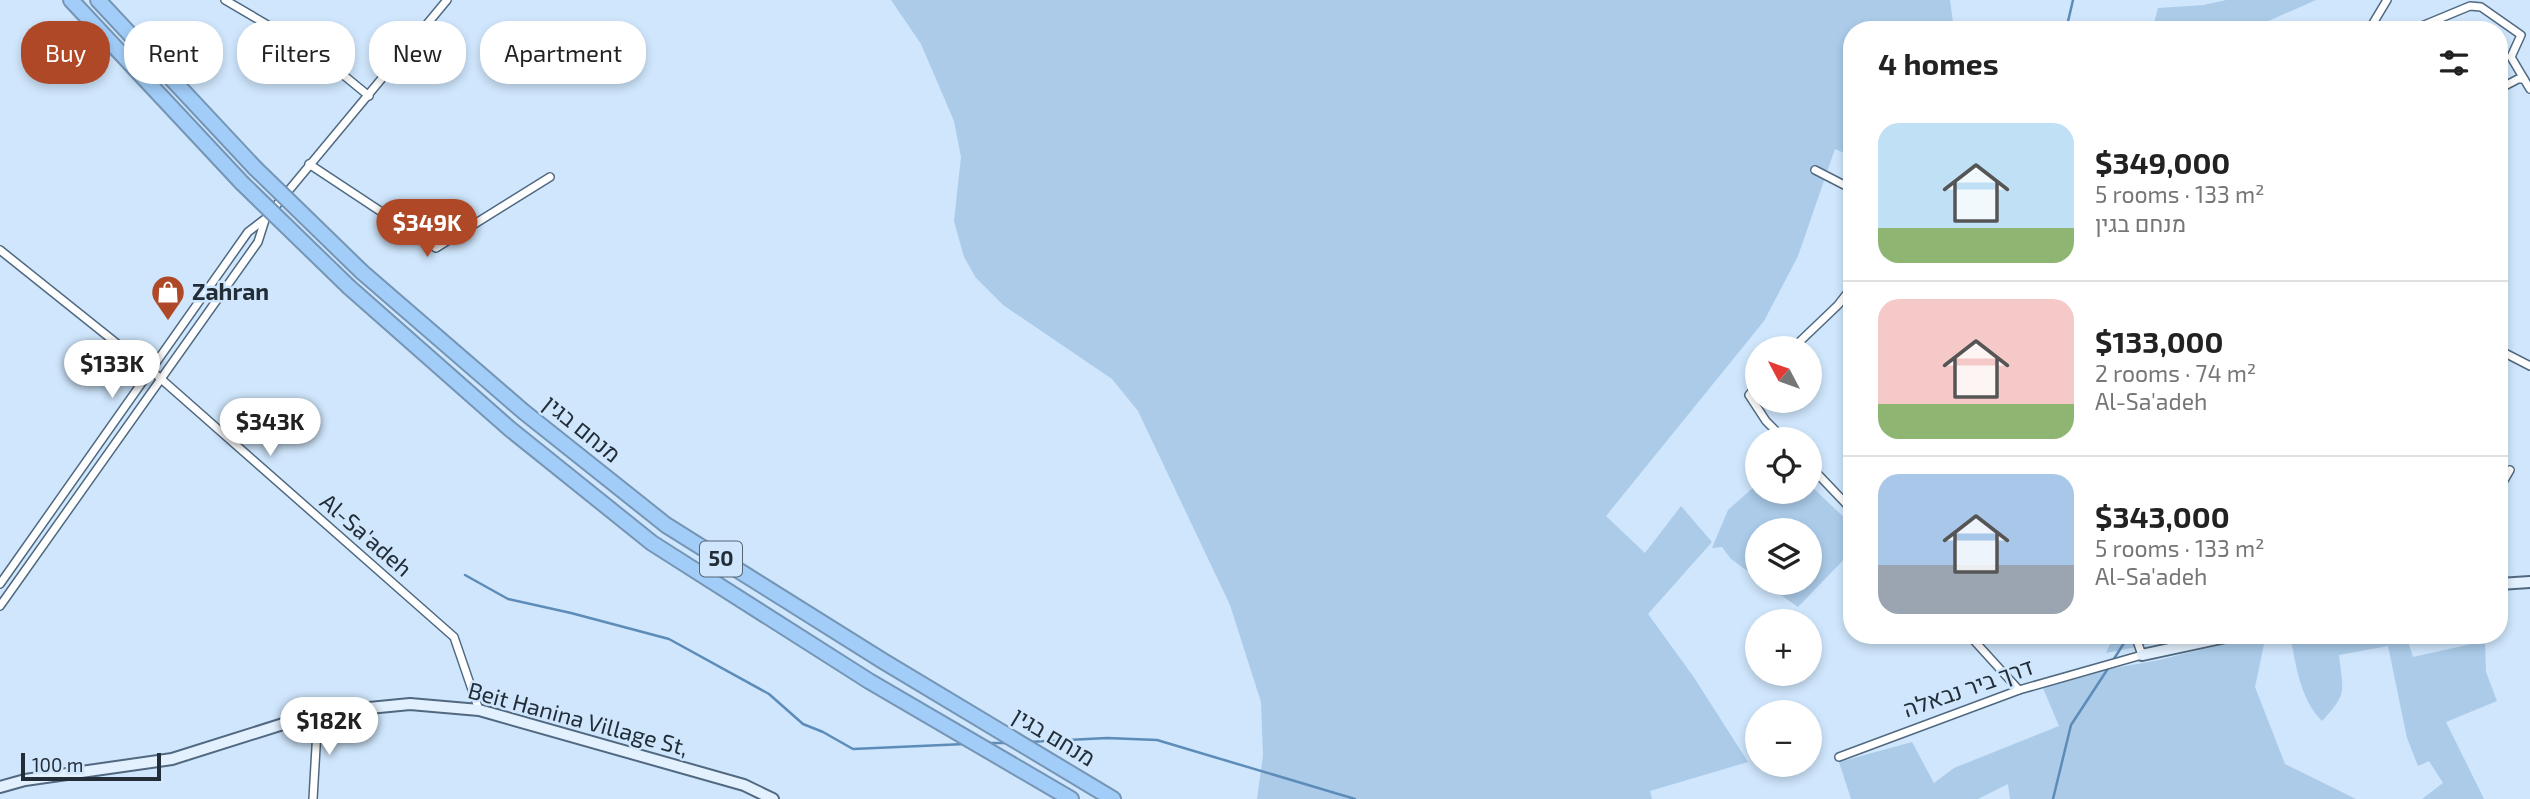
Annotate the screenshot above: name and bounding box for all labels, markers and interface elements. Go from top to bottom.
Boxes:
chip: Buy [21,21,110,84]
chip: Rent [124,21,223,84]
chip: Filters [237,21,355,84]
chip: New [369,21,466,84]
chip: Apartment [480,21,646,84]
icon: filters [2435,44,2473,82]
text: 4 homes [1878,45,1999,81]
text: $349,000 [2095,144,2230,180]
icon: home [1934,151,2018,235]
text: 5 rooms · 133 m² [2095,180,2265,208]
pin: $349K [378,200,476,259]
text: $349K [392,208,462,236]
text: מנחם בגין [2095,209,2186,237]
shop icon: Zahran [149,273,187,322]
place label: Zahran [192,277,269,305]
text: $133,000 [2095,323,2223,359]
icon: home [1934,327,2018,411]
north arrow [1745,336,1822,413]
map controls [1745,336,1822,777]
pin: $133K [63,340,161,400]
text: $133K [80,349,144,377]
text: 2 rooms · 74 m² [2095,359,2256,387]
text: Al-Sa'adeh [2095,387,2207,415]
street label: מנחם בגין [538,389,627,468]
pin: $343K [221,398,319,458]
text: $343K [236,407,304,435]
button: locate [1745,427,1822,504]
street label: Al-Sa'adeh [315,487,418,582]
text: $343,000 [2095,498,2230,534]
icon: home [1934,502,2018,586]
button: layers [1745,518,1822,595]
text: 5 rooms · 133 m² [2095,534,2265,562]
road number: 50 [700,542,742,576]
text: Al-Sa'adeh [2095,562,2207,590]
button: + [1745,609,1822,686]
street label: דרך ביר נבאלה [1899,652,2036,722]
street label: Beit Hanina Village St, [465,675,691,761]
pin: $182K [280,698,378,757]
button: − [1745,700,1822,777]
street label: מנחם בגין [1008,701,1101,772]
text: $182K [296,706,362,734]
scale bar [21,750,161,782]
text: 100 m [32,753,83,776]

